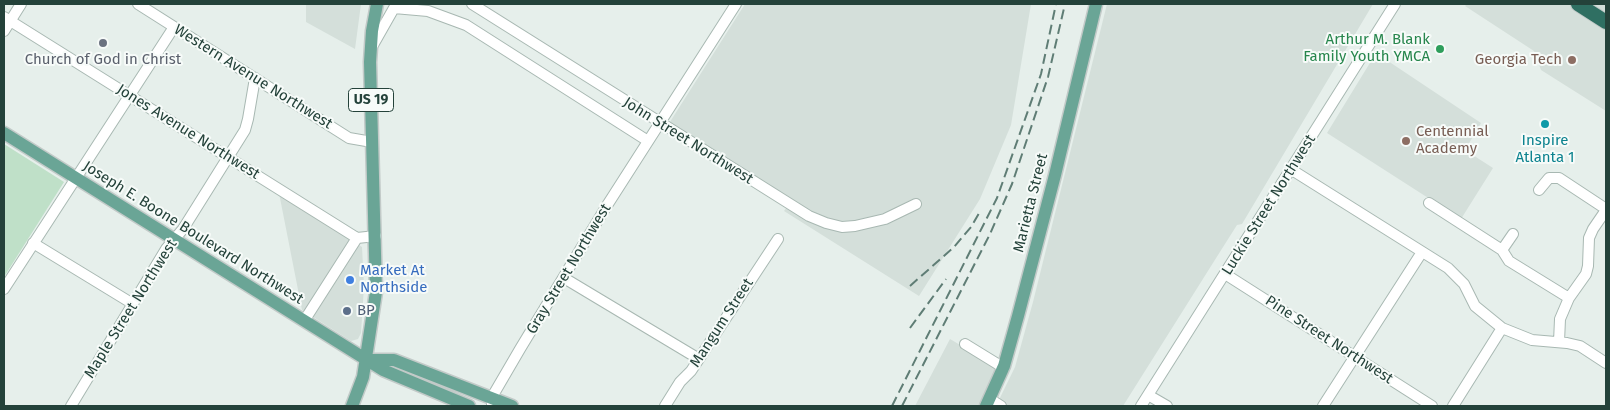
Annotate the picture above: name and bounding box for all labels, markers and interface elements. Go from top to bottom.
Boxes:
street label: Western Avenue Northwest [170,21,336,133]
place label: Arthur M. Blank Family Youth YMCA [1303,31,1430,66]
marker: Church of God in Christ [97,37,109,49]
marker: Arthur M. Blank Family Youth YMCA [1434,43,1446,55]
place label: Church of God in Christ [25,51,181,69]
place label: Georgia Tech [1475,51,1562,69]
marker: Georgia Tech [1566,54,1578,66]
street label: Jones Avenue Northwest [113,81,263,183]
road number: US 19 [348,88,394,112]
street label: John Street Northwest [620,94,756,188]
marker: Inspire Atlanta 1 [1539,118,1551,130]
place label: Centennial Academy [1416,123,1489,158]
street label: Luckie Street Northwest [1218,131,1320,279]
place label: Inspire Atlanta 1 [1515,132,1575,167]
marker: Centennial Academy [1400,135,1412,147]
street label: Marietta Street [1010,152,1052,254]
street label: Joseph E. Boone Boulevard Northwest [80,157,306,309]
street label: Gray Street Northwest [523,200,615,338]
street label: Maple Street Northwest [81,236,181,382]
place label: Market At Northside [360,262,427,297]
marker: Market At Northside [344,274,356,286]
street label: Mangum Street [687,275,757,371]
street label: Pine Street Northwest [1262,292,1396,388]
place label: BP [357,302,375,320]
marker: BP [341,305,353,317]

